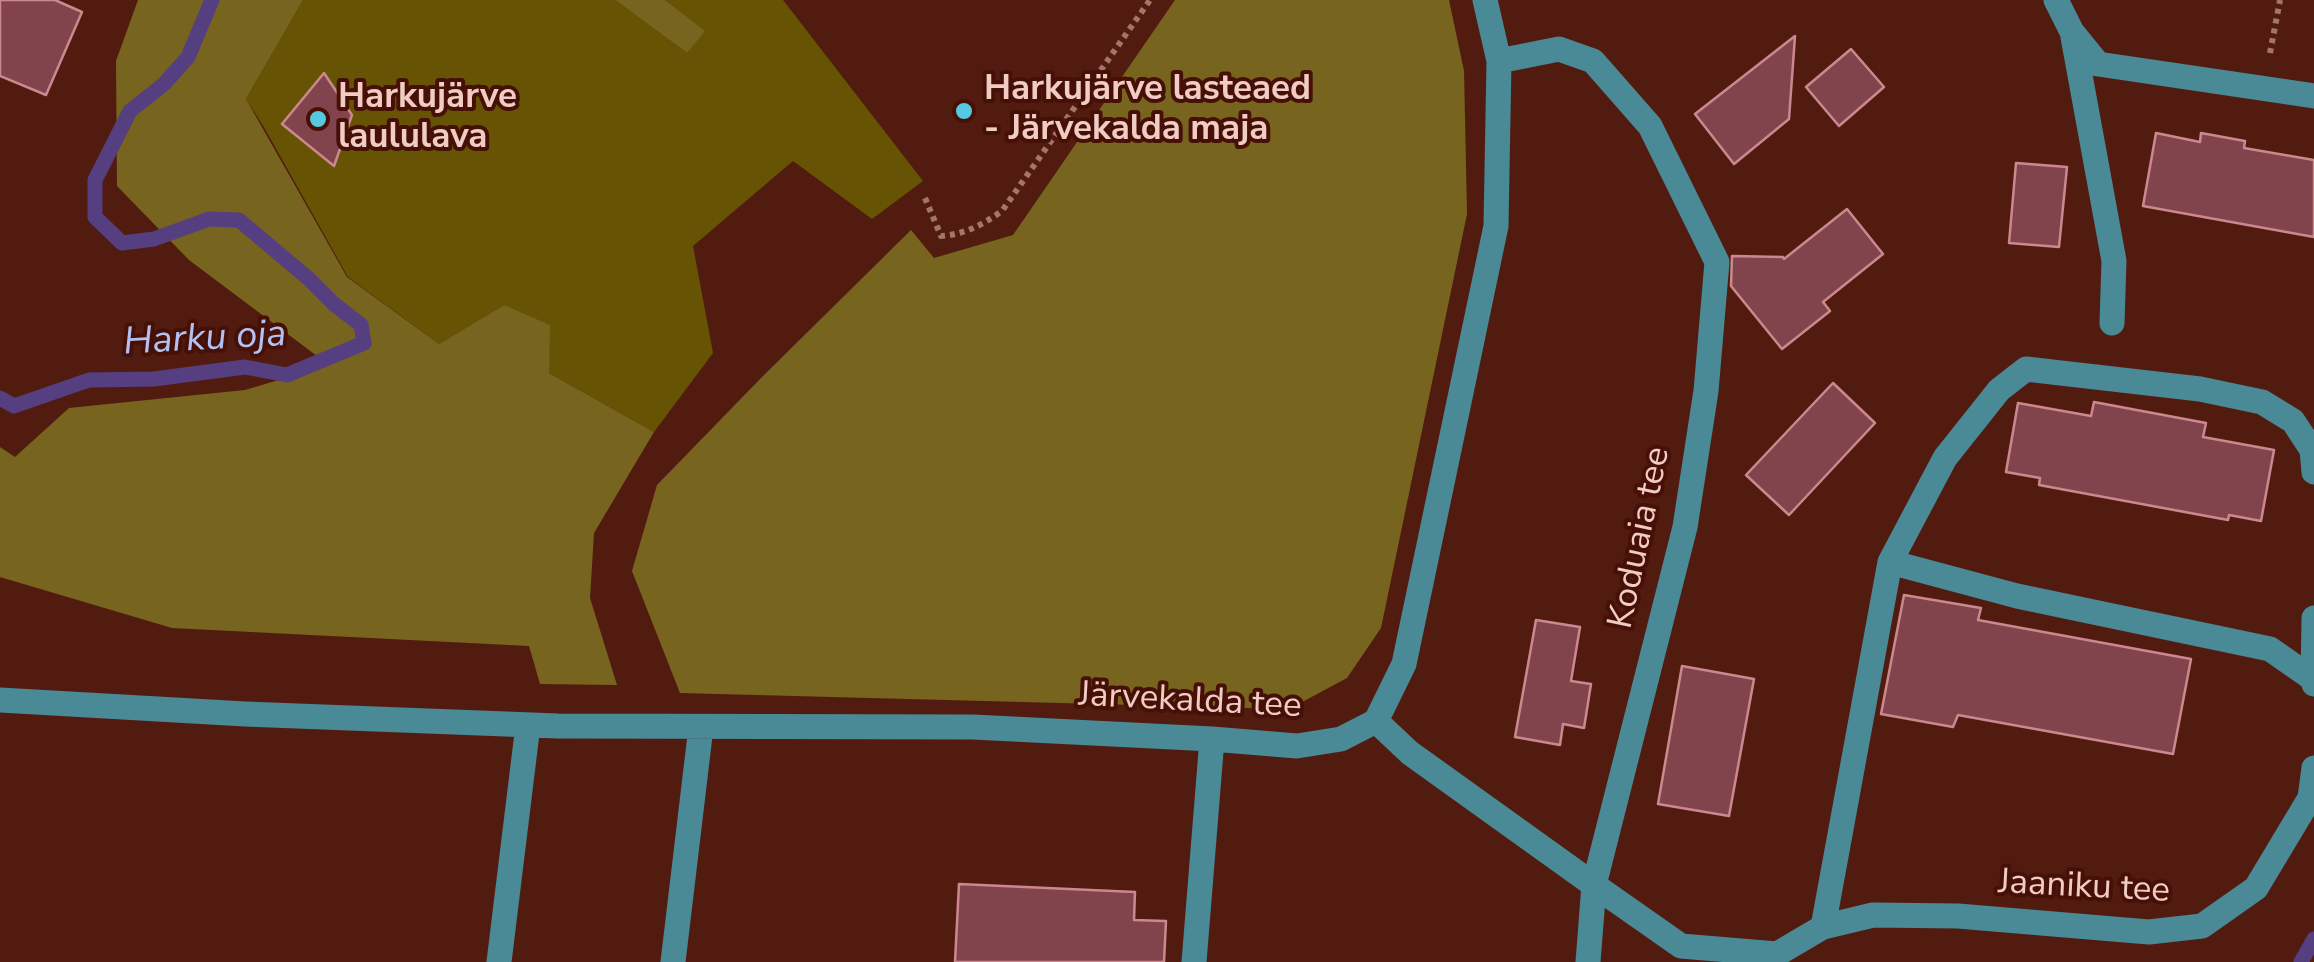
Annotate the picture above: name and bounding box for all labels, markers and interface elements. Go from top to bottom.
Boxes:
place label: Harkujärve lasteaed - Järvekalda maja [984,70,1311,152]
place label: Harkujärve laululava [338,78,517,160]
marker: Harkujärve lasteaed - Järvekalda maja [953,100,975,122]
marker: Harkujärve laululava [307,108,329,130]
water label: Harku oja [122,313,288,367]
street label: Koduaia tee [1601,443,1681,633]
street label: Järvekalda tee [1077,675,1303,729]
street label: Jaaniku tee [1997,863,2171,913]

